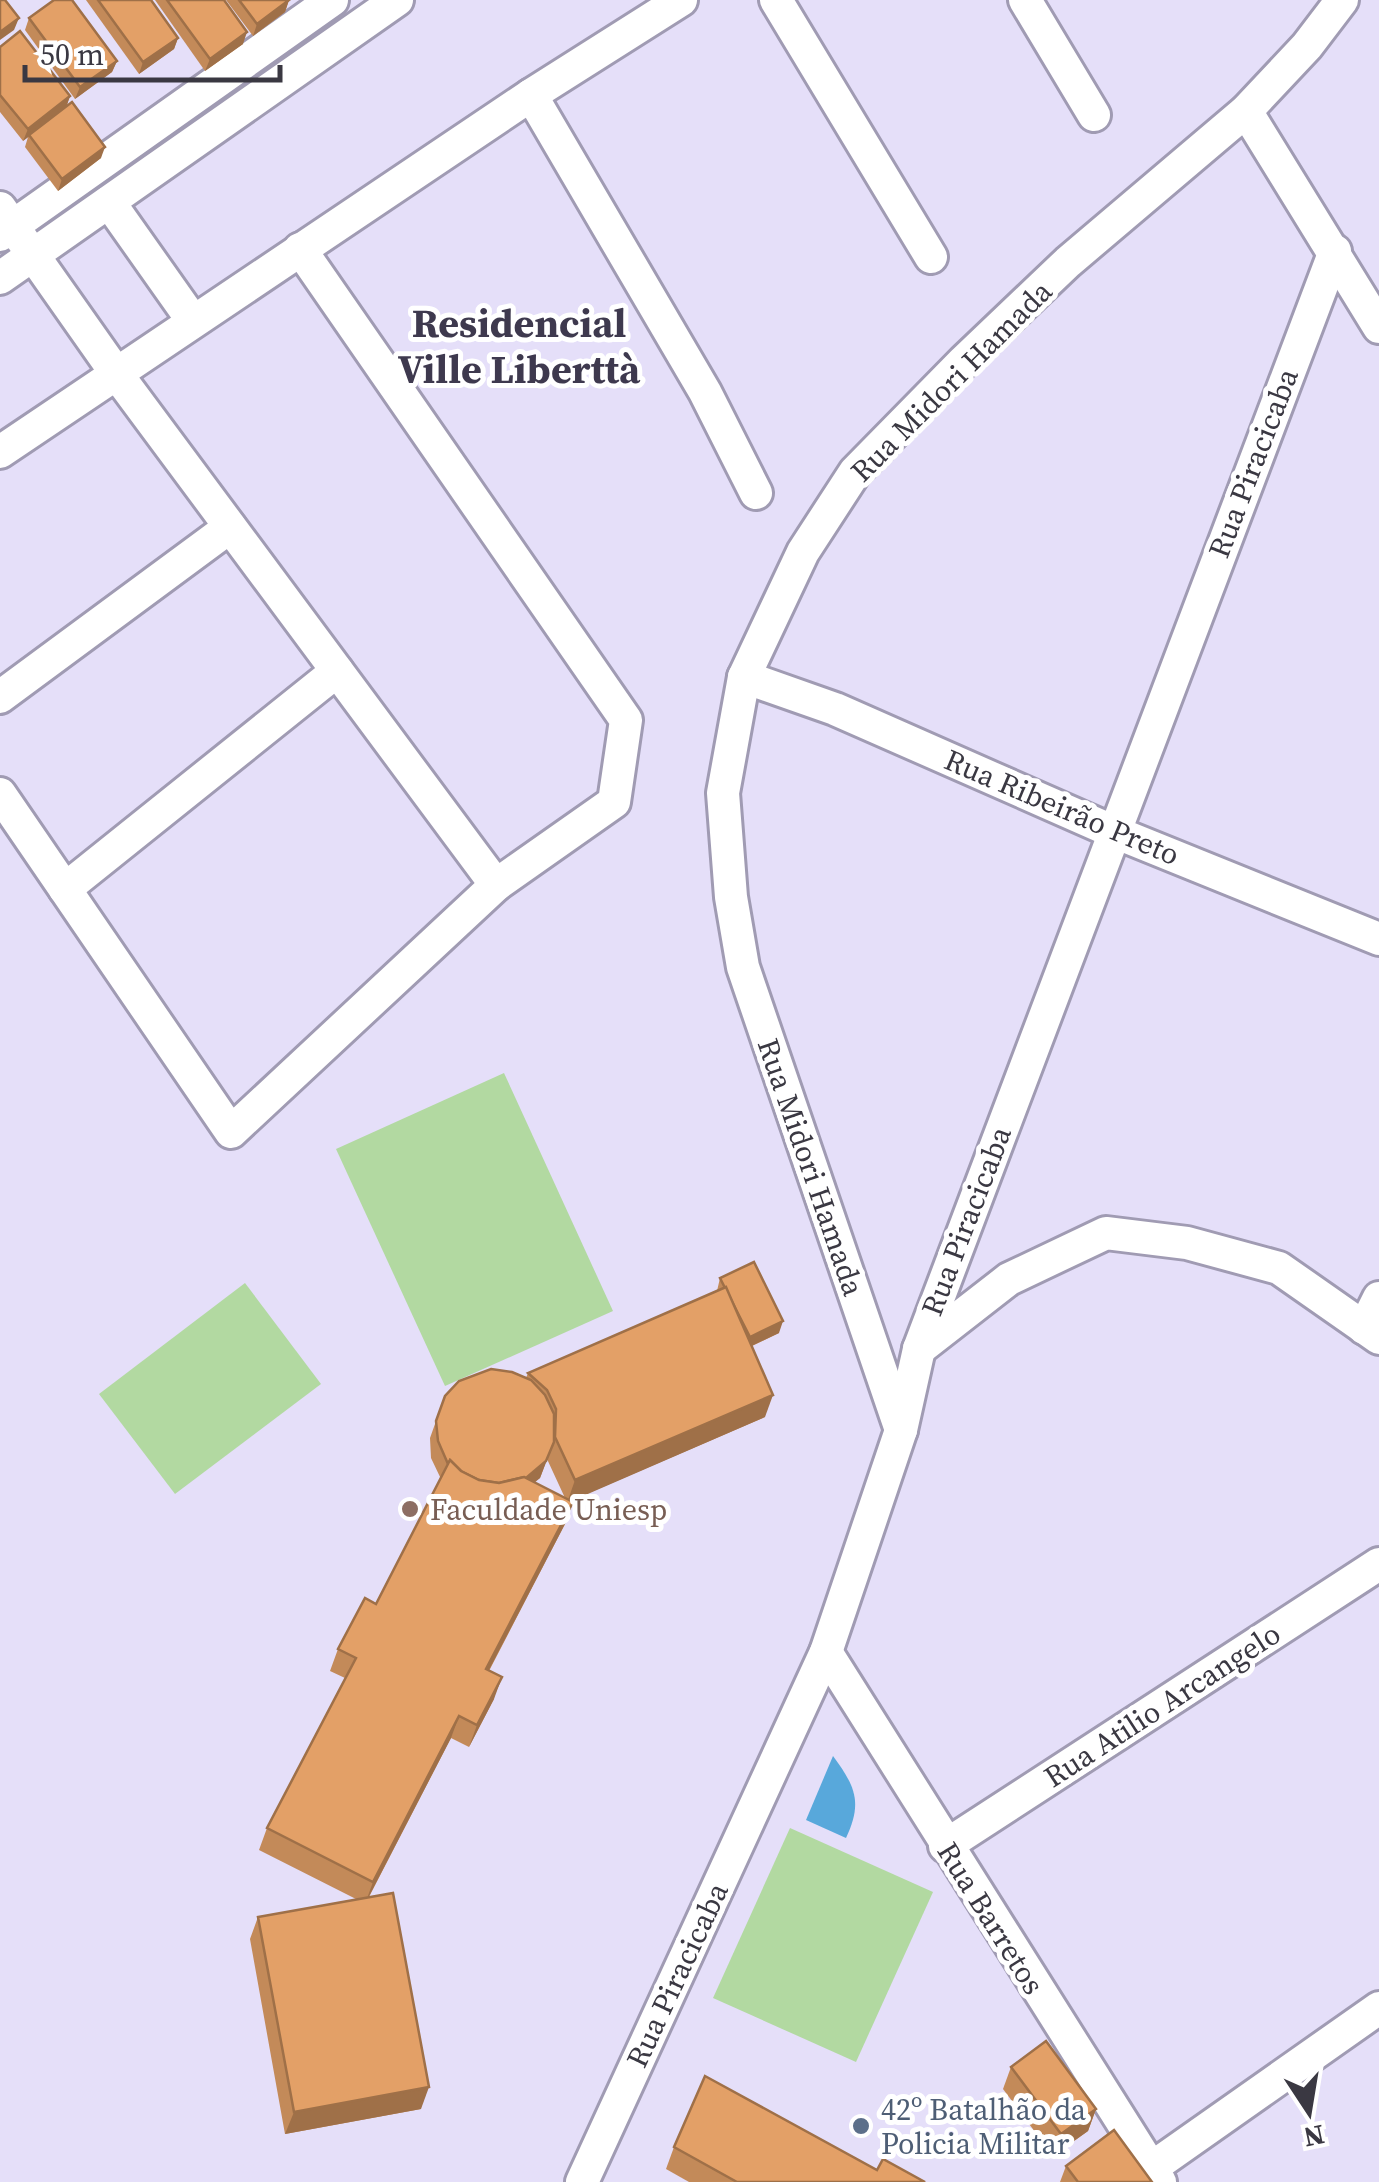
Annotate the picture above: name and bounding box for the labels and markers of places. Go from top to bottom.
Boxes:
place label: Faculdade Uniesp [430,1489,667,1530]
marker: Faculdade Uniesp [399,1498,421,1520]
place label: 42º Batalhão da Policia Militar [881,2089,1087,2164]
marker: 42º Batalhão da Policia Militar [850,2115,872,2137]

